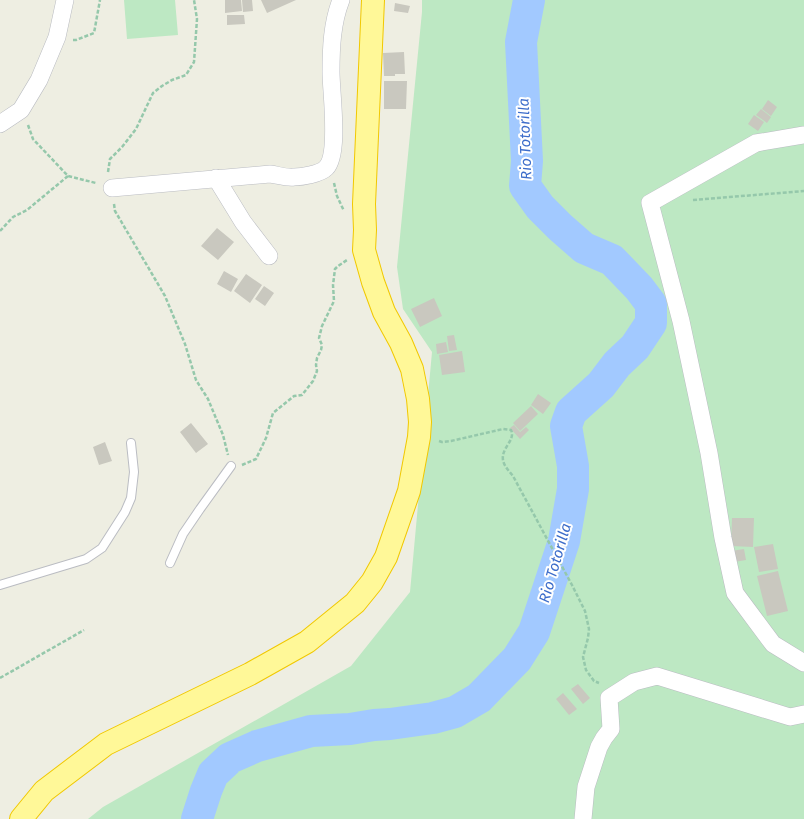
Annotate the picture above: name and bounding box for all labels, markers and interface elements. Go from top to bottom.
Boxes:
water label: Rio Totorilla [515,98,535,180]
water label: Rio Totorilla [535,521,575,605]

